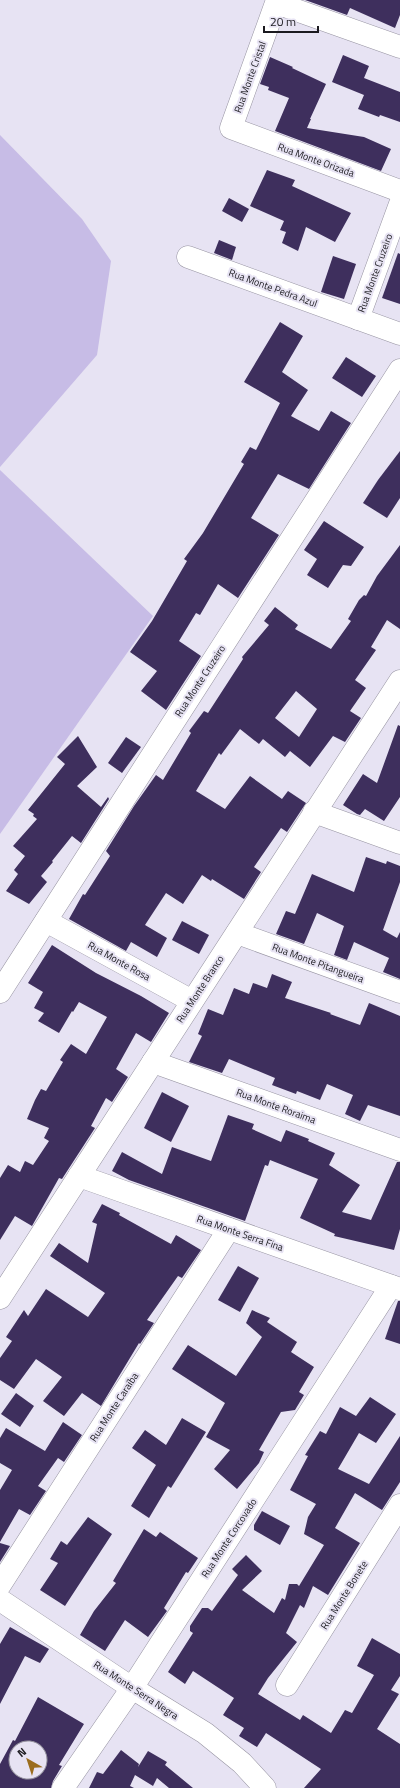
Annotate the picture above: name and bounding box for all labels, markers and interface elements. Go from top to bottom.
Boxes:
scale bar [264,8,318,34]
text: 20 m [270,12,296,31]
street label: Rua Monte Cristal [230,39,270,115]
street label: Rua Monte Orizada [276,139,356,181]
street label: Rua Monte Cruzeiro [354,231,396,315]
street label: Rua Monte Pedra Azul [227,265,319,311]
street label: Rua Monte Cruzeiro [171,642,229,720]
street label: Rua Monte Rosa [85,938,153,984]
street label: Rua Monte Pitangueira [270,939,366,987]
street label: Rua Monte Branco [172,952,228,1026]
street label: Rua Monte Roraima [234,1085,318,1127]
street label: Rua Monte Serra Fina [195,1211,285,1255]
street label: Rua Monte Caraíba [86,1369,142,1445]
street label: Rua Monte Corcovado [198,1495,260,1581]
street label: Rua Monte Bonete [317,1558,371,1632]
street label: Rua Monte Serra Negra [91,1657,181,1723]
north arrow [8,1740,48,1780]
text: N [14,1744,30,1761]

